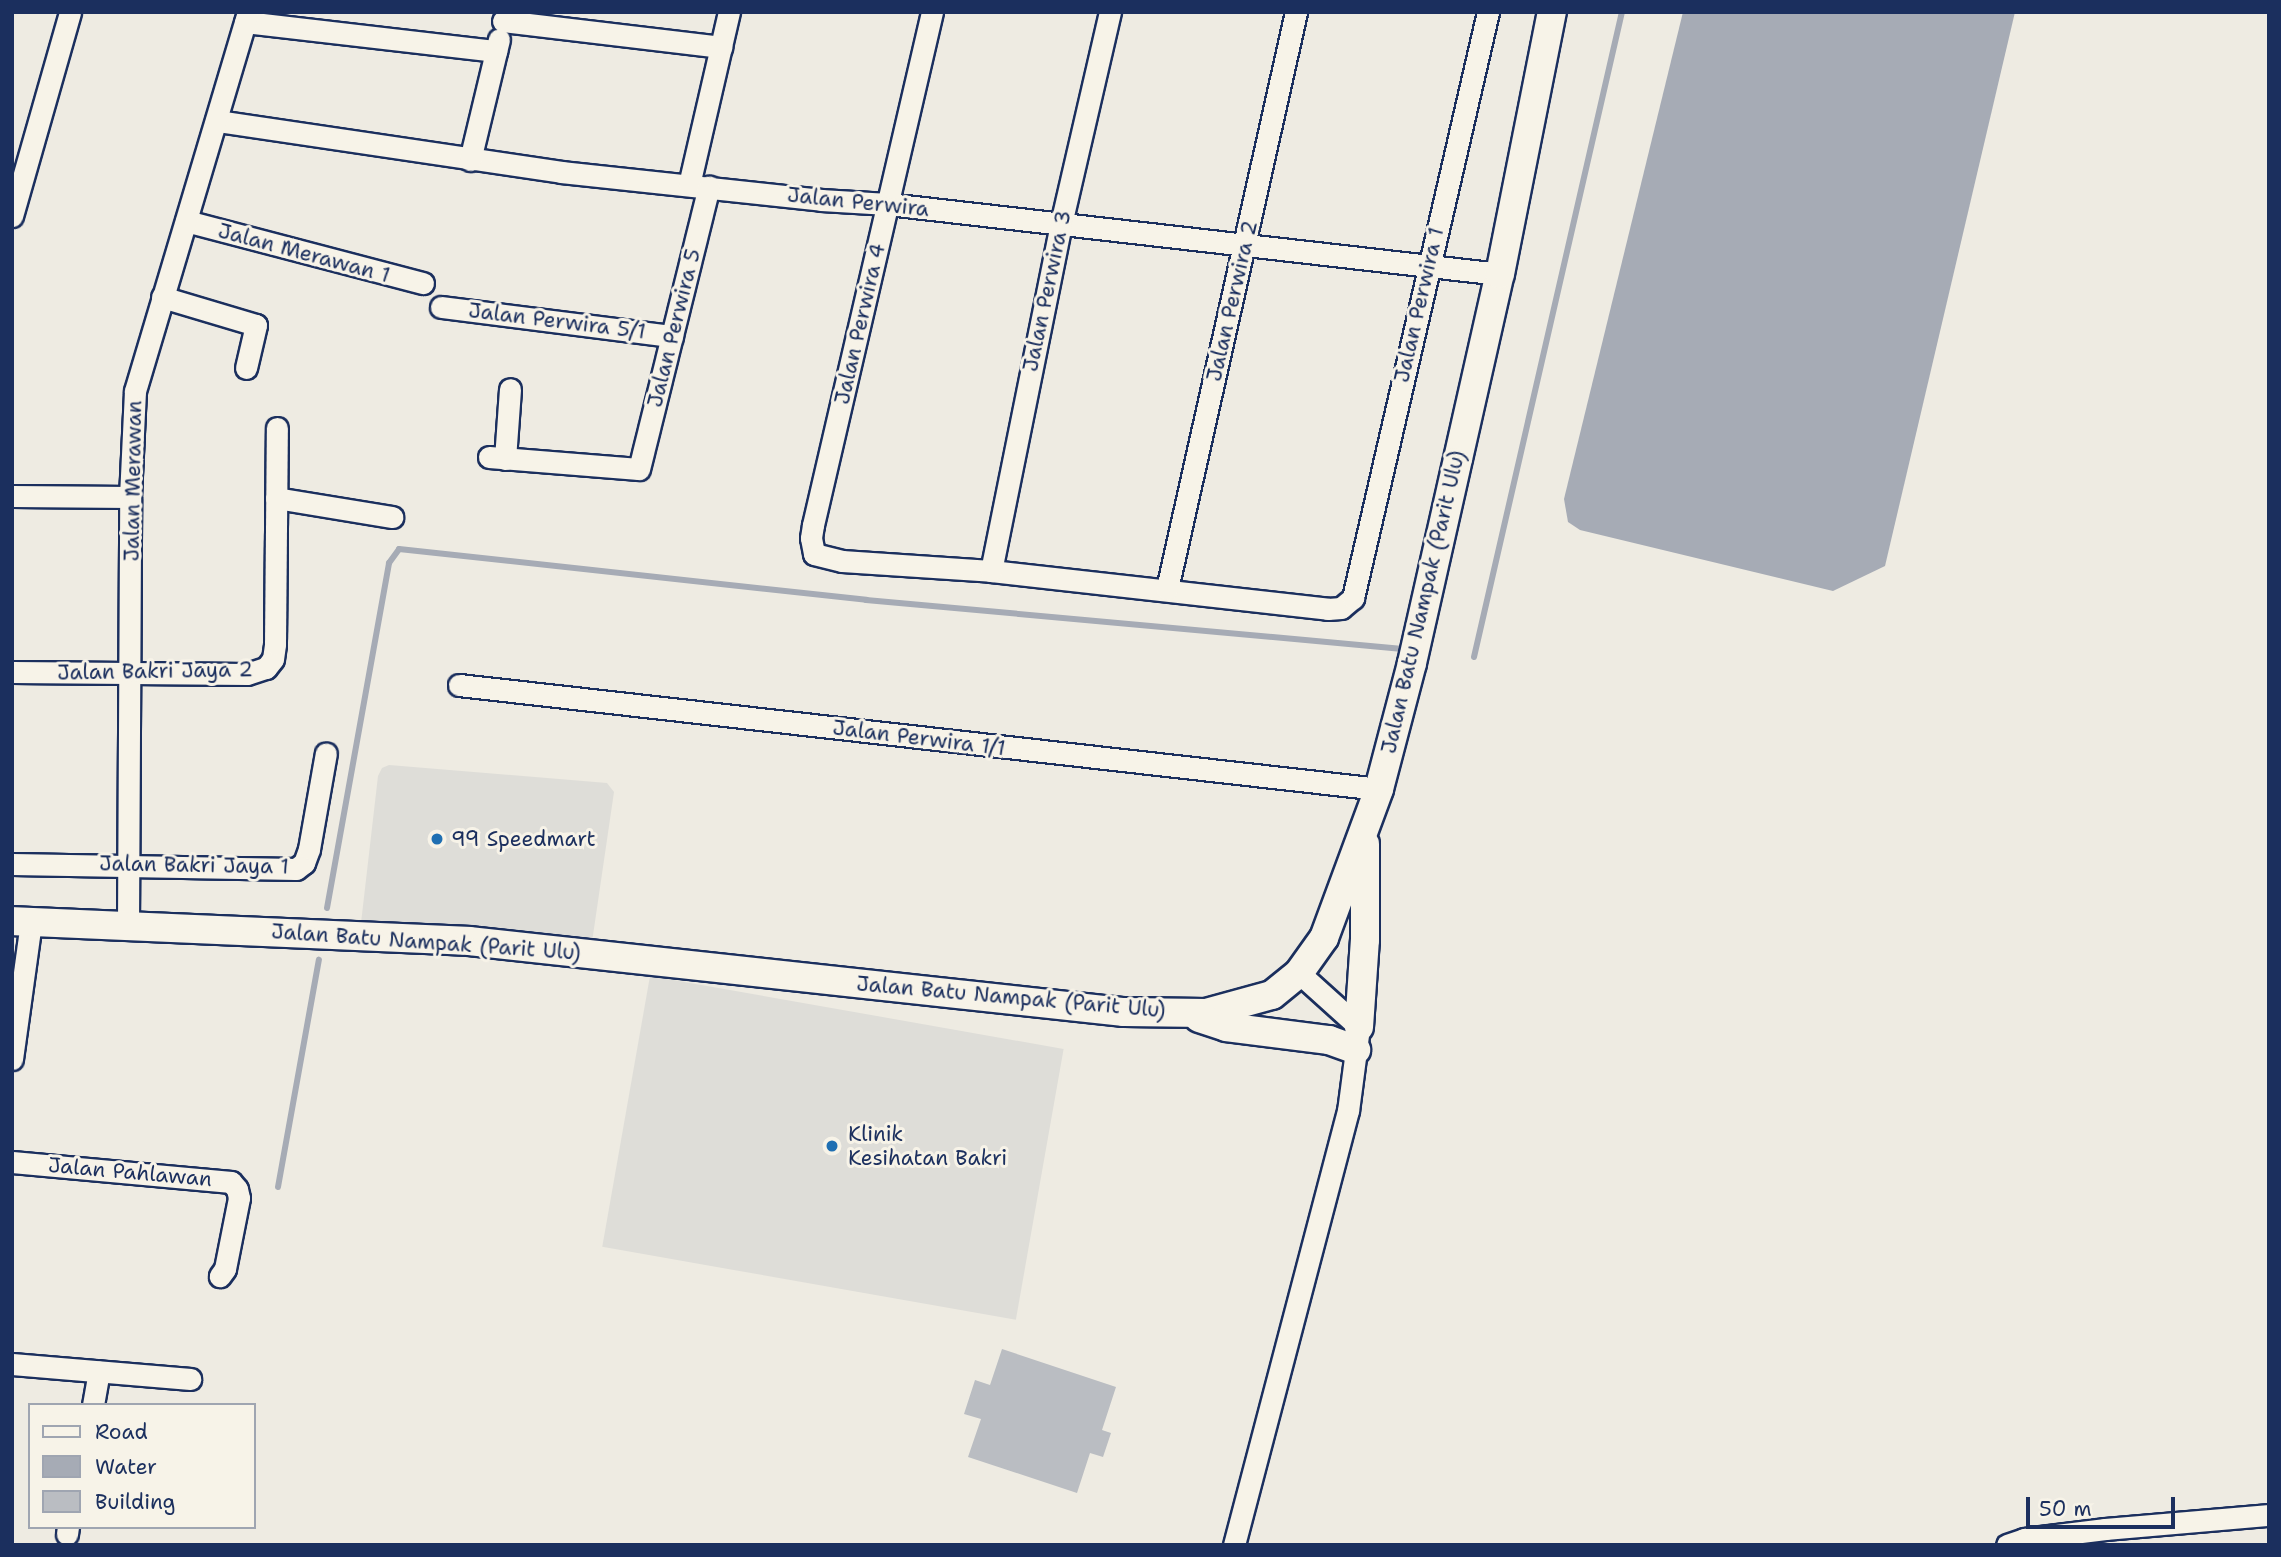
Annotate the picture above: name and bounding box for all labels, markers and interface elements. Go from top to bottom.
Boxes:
street label: Jalan Perwira [786,182,930,222]
street label: Jalan Perwira 3 [1018,208,1076,374]
street label: Jalan Merawan 1 [215,218,393,288]
street label: Jalan Perwira 2 [1201,218,1263,384]
street label: Jalan Perwira 1 [1389,225,1449,385]
street label: Jalan Perwira 4 [829,241,891,407]
street label: Jalan Perwira 5 [642,246,706,410]
street label: Jalan Perwira 5/1 [467,298,647,344]
street label: Jalan Merawan [119,400,147,562]
street label: Jalan Batu Nampak (Parit Ulu) [1376,448,1470,756]
street label: Jalan Bakri Jaya 2 [57,657,253,685]
street label: Jalan Perwira 1/1 [831,715,1007,761]
place label: 99 Speedmart [451,826,596,852]
marker: 99 Speedmart [429,831,445,847]
street label: Jalan Bakri Jaya 1 [99,851,289,879]
street label: Jalan Batu Nampak (Parit Ulu) [270,919,582,965]
street label: Jalan Batu Nampak (Parit Ulu) [855,971,1167,1023]
place label: Klinik Kesihatan Bakri [848,1121,1007,1171]
marker: Klinik Kesihatan Bakri [822,1136,842,1156]
street label: Jalan Pahlawan [47,1152,213,1192]
legend [28,1403,256,1529]
text: Road [95,1418,148,1446]
text: Water [95,1453,157,1481]
scale bar [2029,1484,2178,1528]
text: Building [95,1488,175,1516]
text: 50 m [2039,1495,2092,1523]

